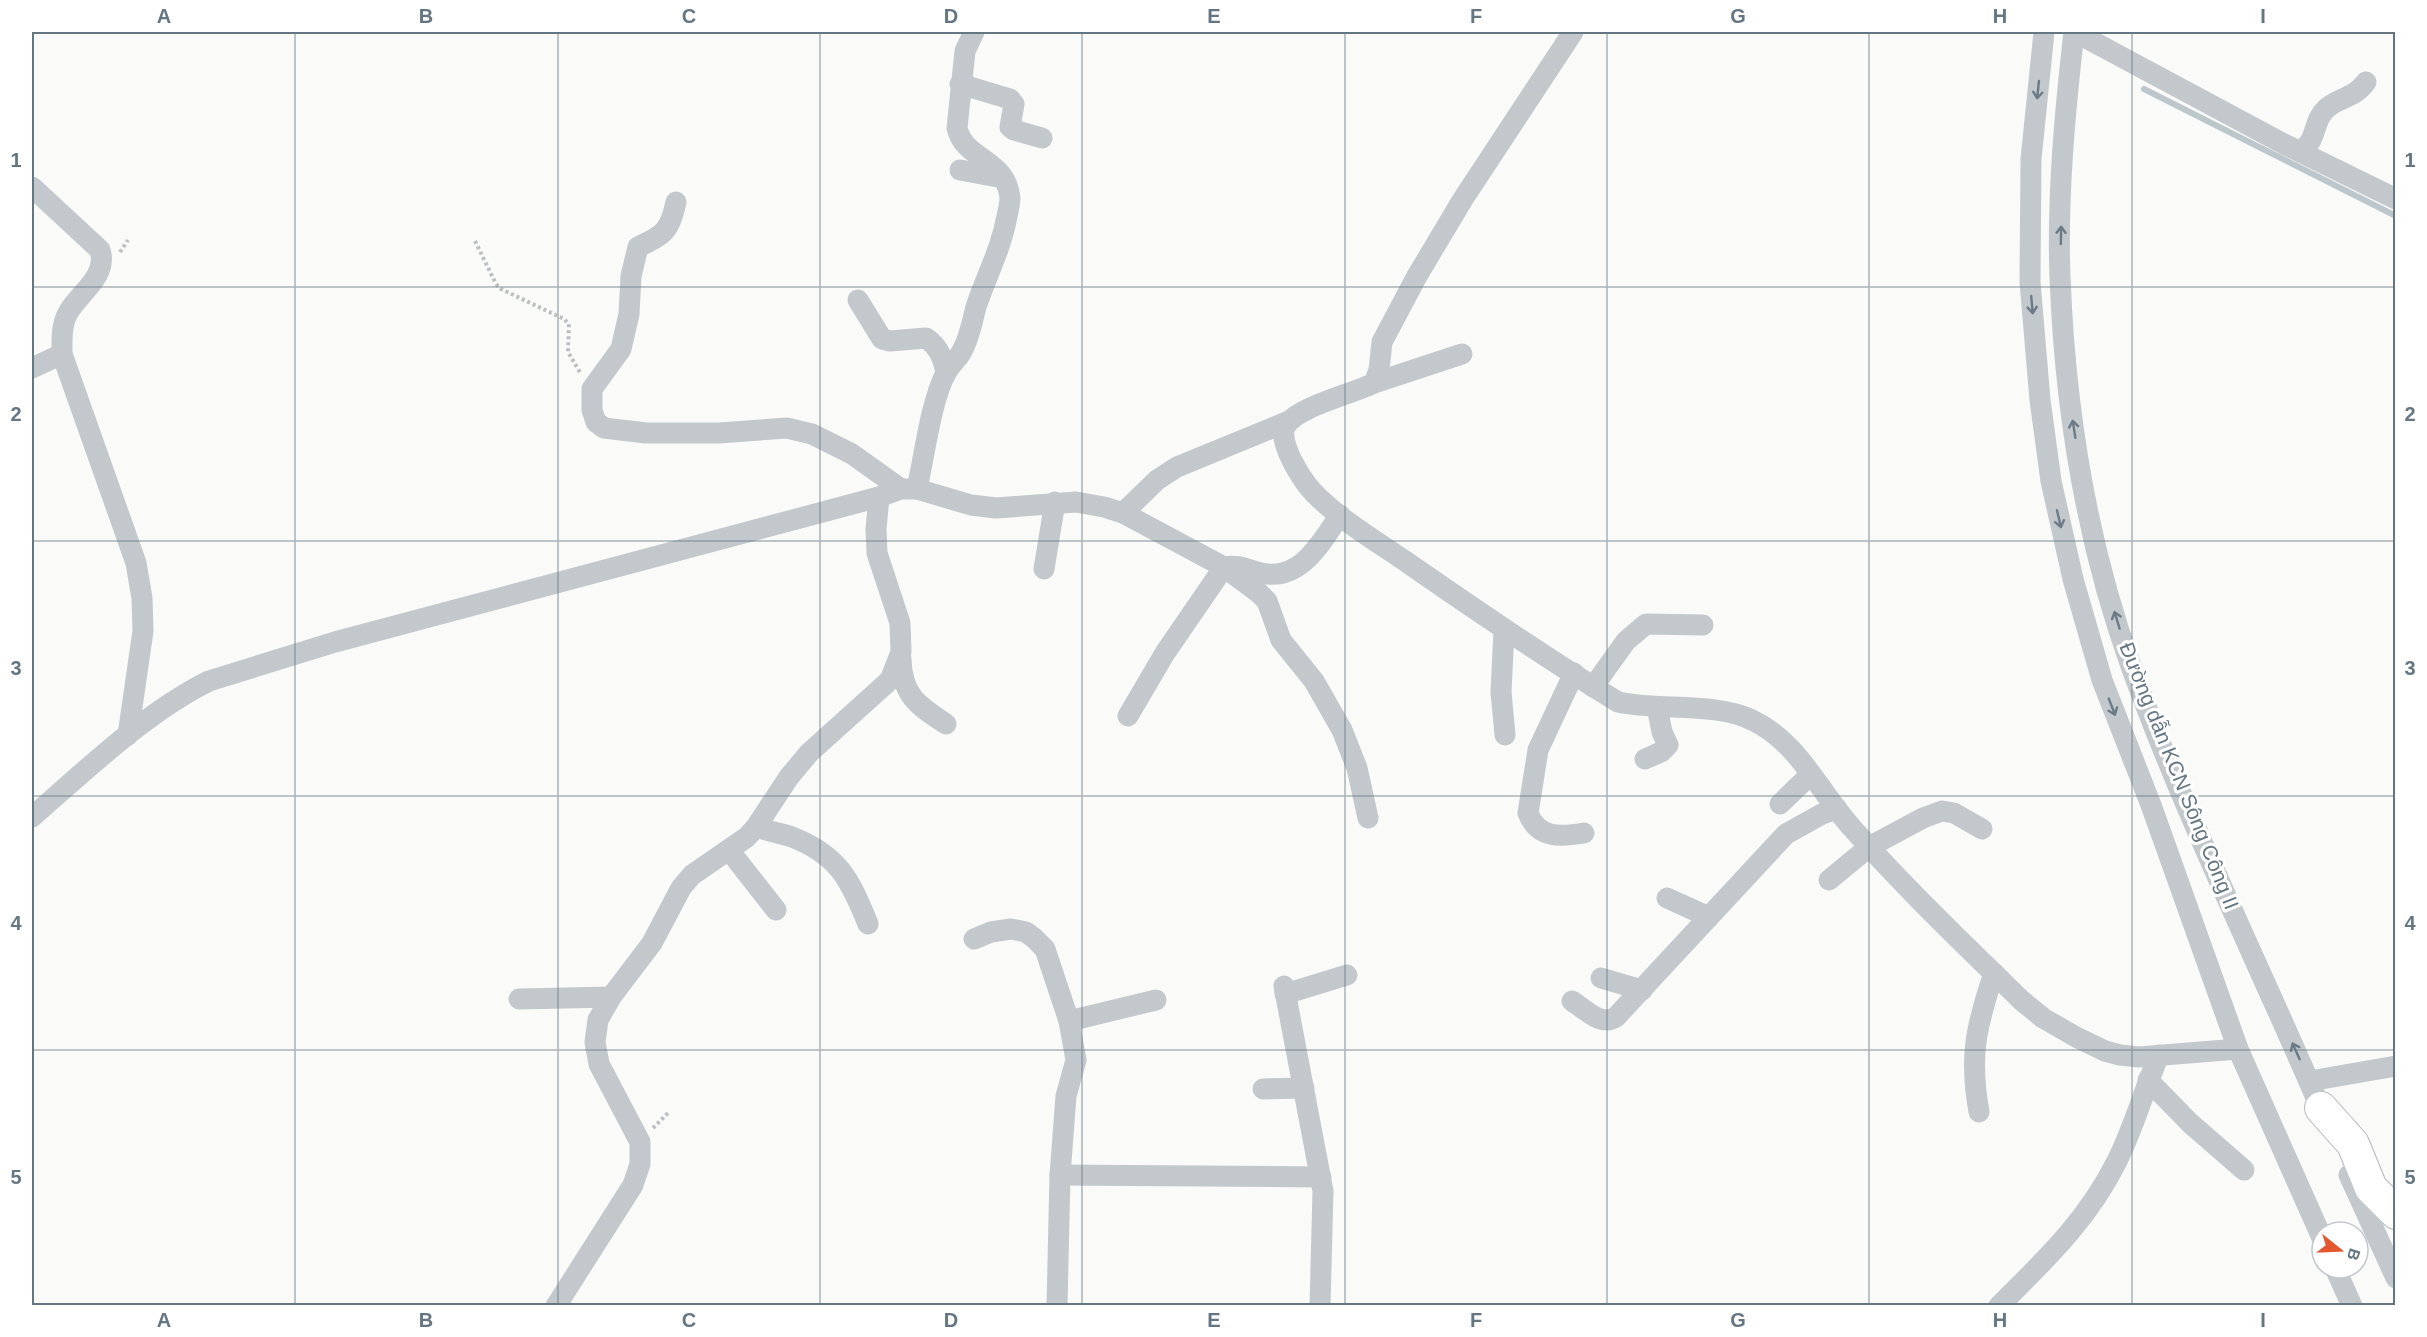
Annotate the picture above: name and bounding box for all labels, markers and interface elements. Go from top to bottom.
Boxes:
text: A [157,5,171,27]
text: B [419,5,433,27]
text: C [682,5,696,27]
text: D [944,5,958,27]
text: E [1207,5,1221,27]
text: F [1470,5,1482,27]
text: G [1730,5,1746,27]
text: H [1993,5,2007,27]
text: I [2260,5,2266,27]
one-way arrow [2032,79,2043,99]
text: 1 [10,149,22,171]
text: 1 [2404,149,2416,171]
one-way arrow [2055,226,2067,246]
one-way arrow [2026,295,2037,315]
text: 2 [10,403,22,425]
text: 2 [2404,403,2416,425]
one-way arrow [2069,420,2080,440]
one-way arrow [2054,509,2065,528]
one-way arrow [2111,610,2122,629]
street label: Đường dẫn KCN Sông Công II [2115,639,2244,913]
text: 3 [10,657,22,679]
text: 3 [2404,657,2416,679]
one-way arrow [2108,697,2119,715]
text: 4 [10,912,22,934]
text: 4 [2404,912,2416,934]
one-way arrow [2290,1043,2302,1061]
text: 5 [10,1166,22,1188]
text: 5 [2404,1166,2416,1188]
north arrow [2310,1220,2370,1280]
text: B [2344,1246,2364,1263]
text: A [157,1309,171,1331]
text: B [419,1309,433,1331]
text: C [682,1309,696,1331]
text: D [944,1309,958,1331]
text: E [1207,1309,1221,1331]
text: F [1470,1309,1482,1331]
text: G [1730,1309,1746,1331]
text: H [1993,1309,2007,1331]
text: I [2260,1309,2266,1331]

